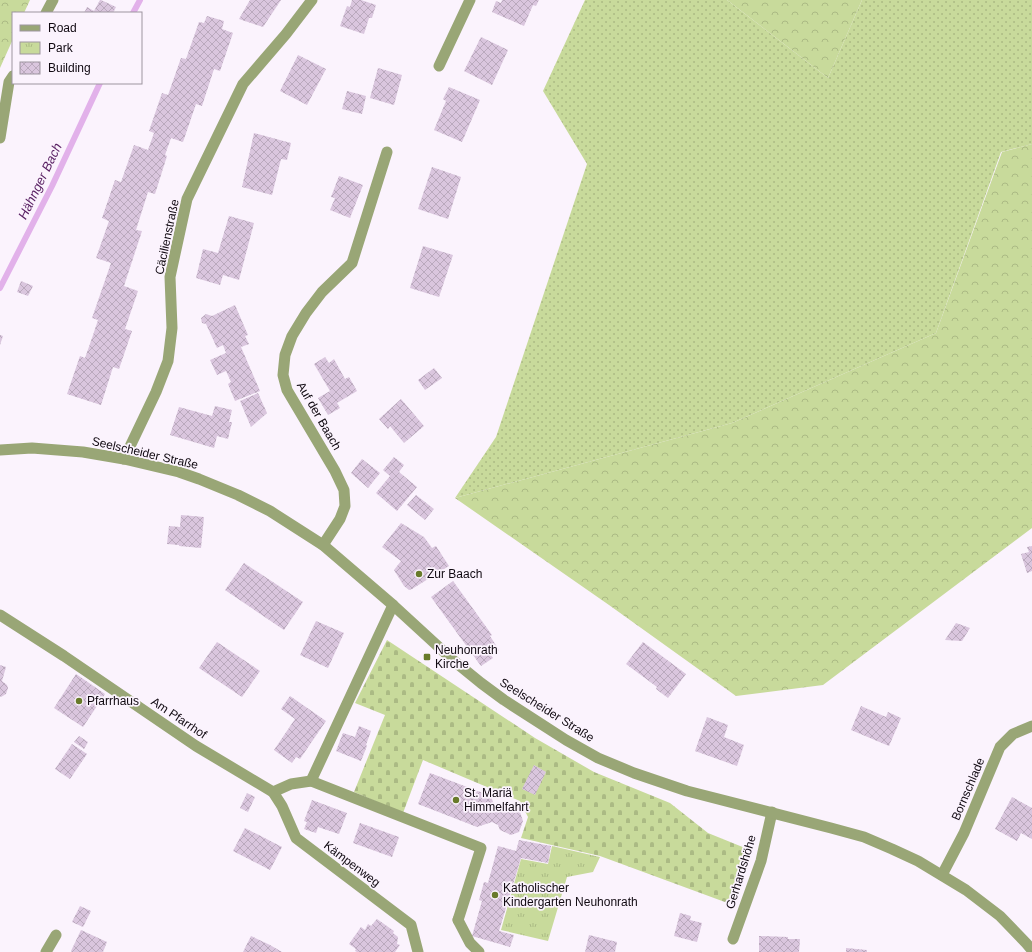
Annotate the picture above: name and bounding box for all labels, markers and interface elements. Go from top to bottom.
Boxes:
legend [12,12,142,84]
text: Road [48,21,77,35]
text: Park [48,41,74,55]
text: Building [48,61,91,75]
water label: Hähnger Bach [15,140,65,222]
street label: Cäcilienstraße [152,198,182,276]
street label: Auf der Baach [294,380,344,452]
street label: Seelscheider Straße [90,434,200,472]
place label: Zur Baach [427,567,482,581]
marker: Zur Baach [414,569,424,579]
place label: Neuhonrath Kirche [435,643,498,671]
marker: Neuhonrath Kirche [422,652,432,662]
street label: Seelscheider Straße [497,675,597,745]
place label: Pfarrhaus [87,694,139,708]
street label: Am Pfarrhof [149,694,210,742]
marker: Pfarrhaus [74,696,84,706]
street label: Bornschlade [949,755,988,822]
place label: St. Mariä Himmelfahrt [464,786,529,814]
marker: St. Mariä Himmelfahrt [451,795,461,805]
street label: Gerhardshöhe [723,833,759,911]
street label: Kämpenweg [321,838,383,890]
place label: Katholischer Kindergarten Neuhonrath [503,881,638,909]
marker: Katholischer Kindergarten Neuhonrath [490,890,500,900]

